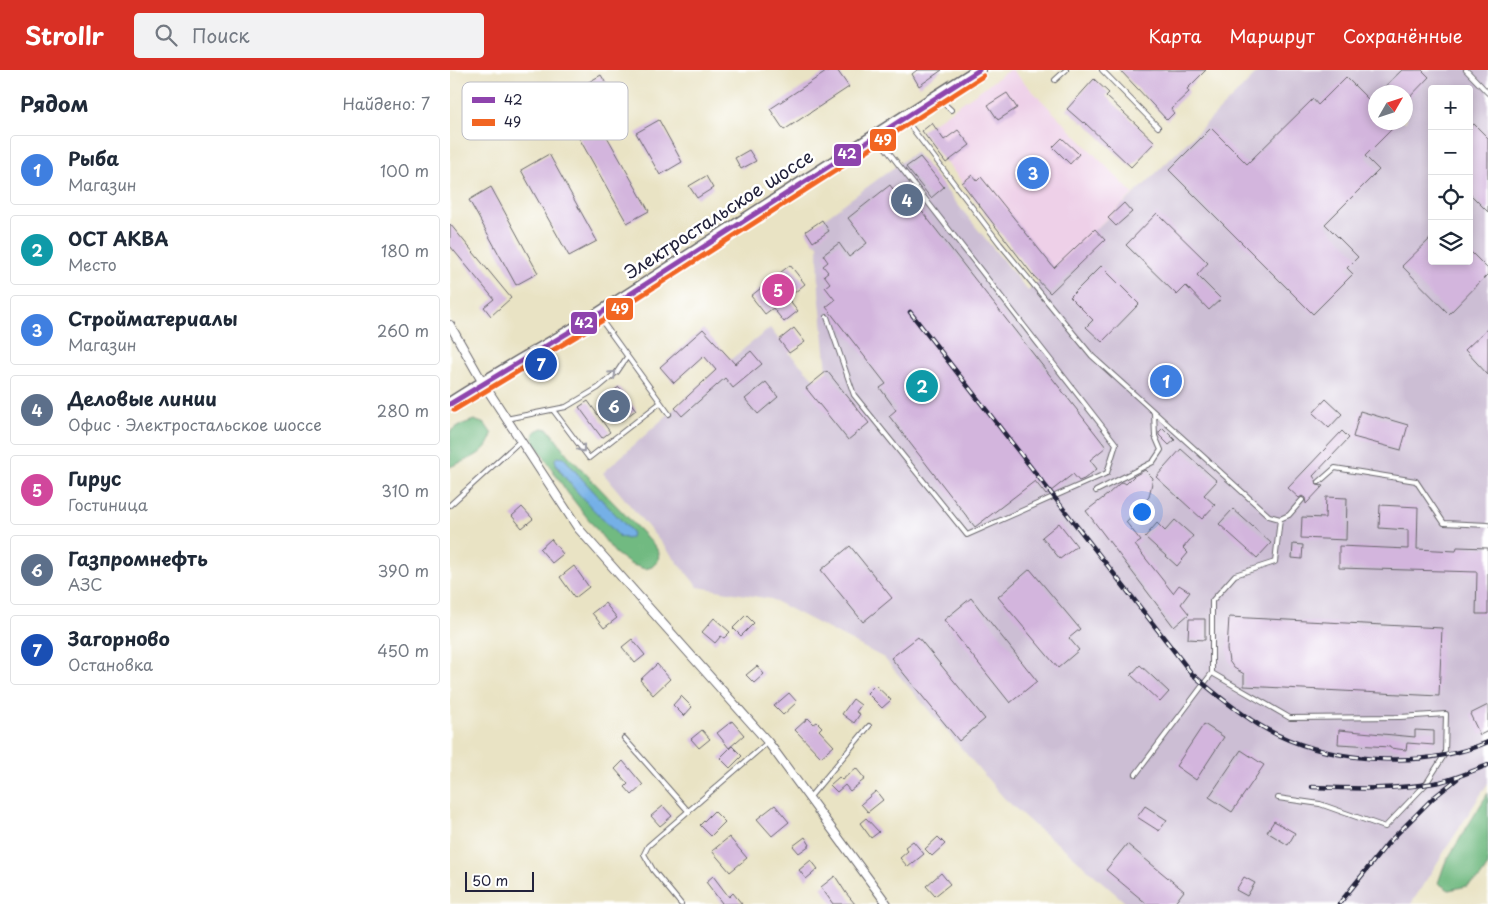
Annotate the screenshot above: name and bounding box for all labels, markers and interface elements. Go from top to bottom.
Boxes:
search box [134,13,484,58]
text: Strollr [25,17,104,53]
icon: search [152,21,180,49]
text: Поиск [192,21,250,49]
text: Карта [1149,22,1201,49]
text: Маршрут [1229,22,1315,49]
text: Сохранённые [1343,22,1463,49]
legend [462,82,628,140]
north arrow [1368,85,1413,130]
map controls [1428,85,1473,265]
button: + [1428,85,1473,130]
text: Рядом [20,87,88,119]
text: 42 [504,89,523,110]
text: Найдено: 7 [343,91,430,115]
text: 49 [504,111,521,132]
line badge: 49 [869,128,897,152]
text: 49 [874,129,892,150]
button: − [1428,130,1473,175]
street label: Электростальское шоссе [618,142,818,285]
line badge: 42 [833,143,862,167]
text: 42 [838,143,857,164]
text: Рыба [68,144,119,172]
pin: 3 [1017,154,1049,192]
text: 1 [33,158,41,182]
text: 100 m [380,158,429,182]
text: Магазин [68,172,137,196]
button: locate [1428,175,1473,220]
pin: 4 [891,181,923,219]
button: layers [1428,220,1473,265]
text: ОСТ АКВА [68,224,169,252]
text: 2 [31,238,43,262]
text: 180 m [381,238,429,262]
text: Место [68,252,117,276]
pin: 5 [762,271,794,309]
line badge: 49 [605,297,634,321]
text: 49 [611,298,629,319]
text: Стройматериалы [68,304,238,332]
line badge: 42 [570,311,598,335]
text: 42 [575,312,594,333]
text: 3 [32,318,42,342]
text: 260 m [377,318,429,342]
text: Магазин [68,332,137,356]
pin: 7 [525,345,557,383]
pin: 1 [1150,362,1182,400]
pin: 2 [906,367,938,405]
one-way arrow [607,371,616,380]
text: Деловые линии [68,384,217,412]
pin: 6 [598,387,630,425]
text: 4 [32,398,42,422]
text: 280 m [377,398,429,422]
text: Офис · Электростальское шоссе [68,412,322,436]
one-way arrow [576,443,585,453]
text: Гирус [68,464,122,492]
text: 5 [32,478,42,502]
text: 310 m [381,478,429,502]
text: Гостиница [68,492,148,516]
your location [1129,499,1155,525]
text: Газпромнефть [68,544,208,572]
text: 6 [31,558,43,582]
text: 390 m [378,558,429,582]
text: АЗС [68,572,103,596]
text: Загорново [68,624,170,652]
text: 7 [32,638,42,662]
text: 450 m [377,638,429,662]
text: Остановка [68,652,153,676]
scale bar [465,869,534,892]
text: 50 m [472,870,508,891]

